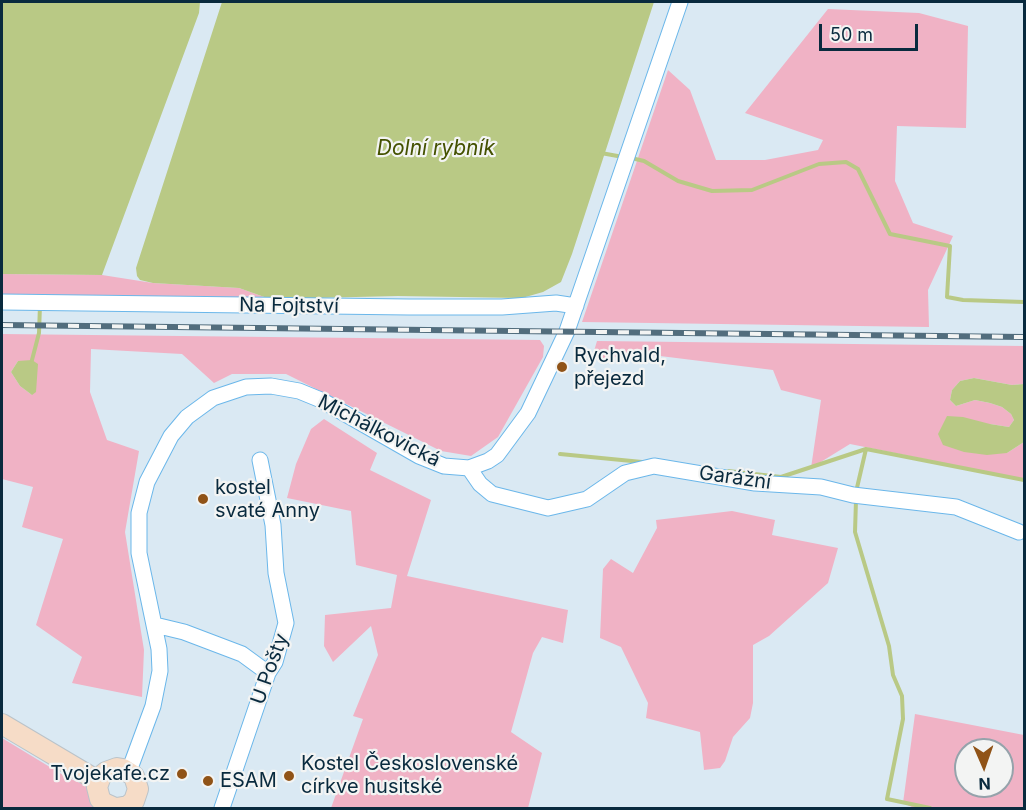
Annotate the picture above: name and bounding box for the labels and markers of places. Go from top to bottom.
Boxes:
place label: Rychvald, přejezd [574,344,666,391]
marker: Rychvald, přejezd [555,360,569,374]
place label: kostel svaté Anny [215,476,320,523]
marker: kostel svaté Anny [196,492,210,506]
place label: Kostel Československé církve husitské [301,752,518,799]
place label: Tvojekafe.cz [50,762,170,786]
marker: Tvojekafe.cz [175,767,189,781]
place label: ESAM [220,769,277,793]
marker: Kostel Československé církve husitské [282,769,296,783]
marker: ESAM [201,774,215,788]

